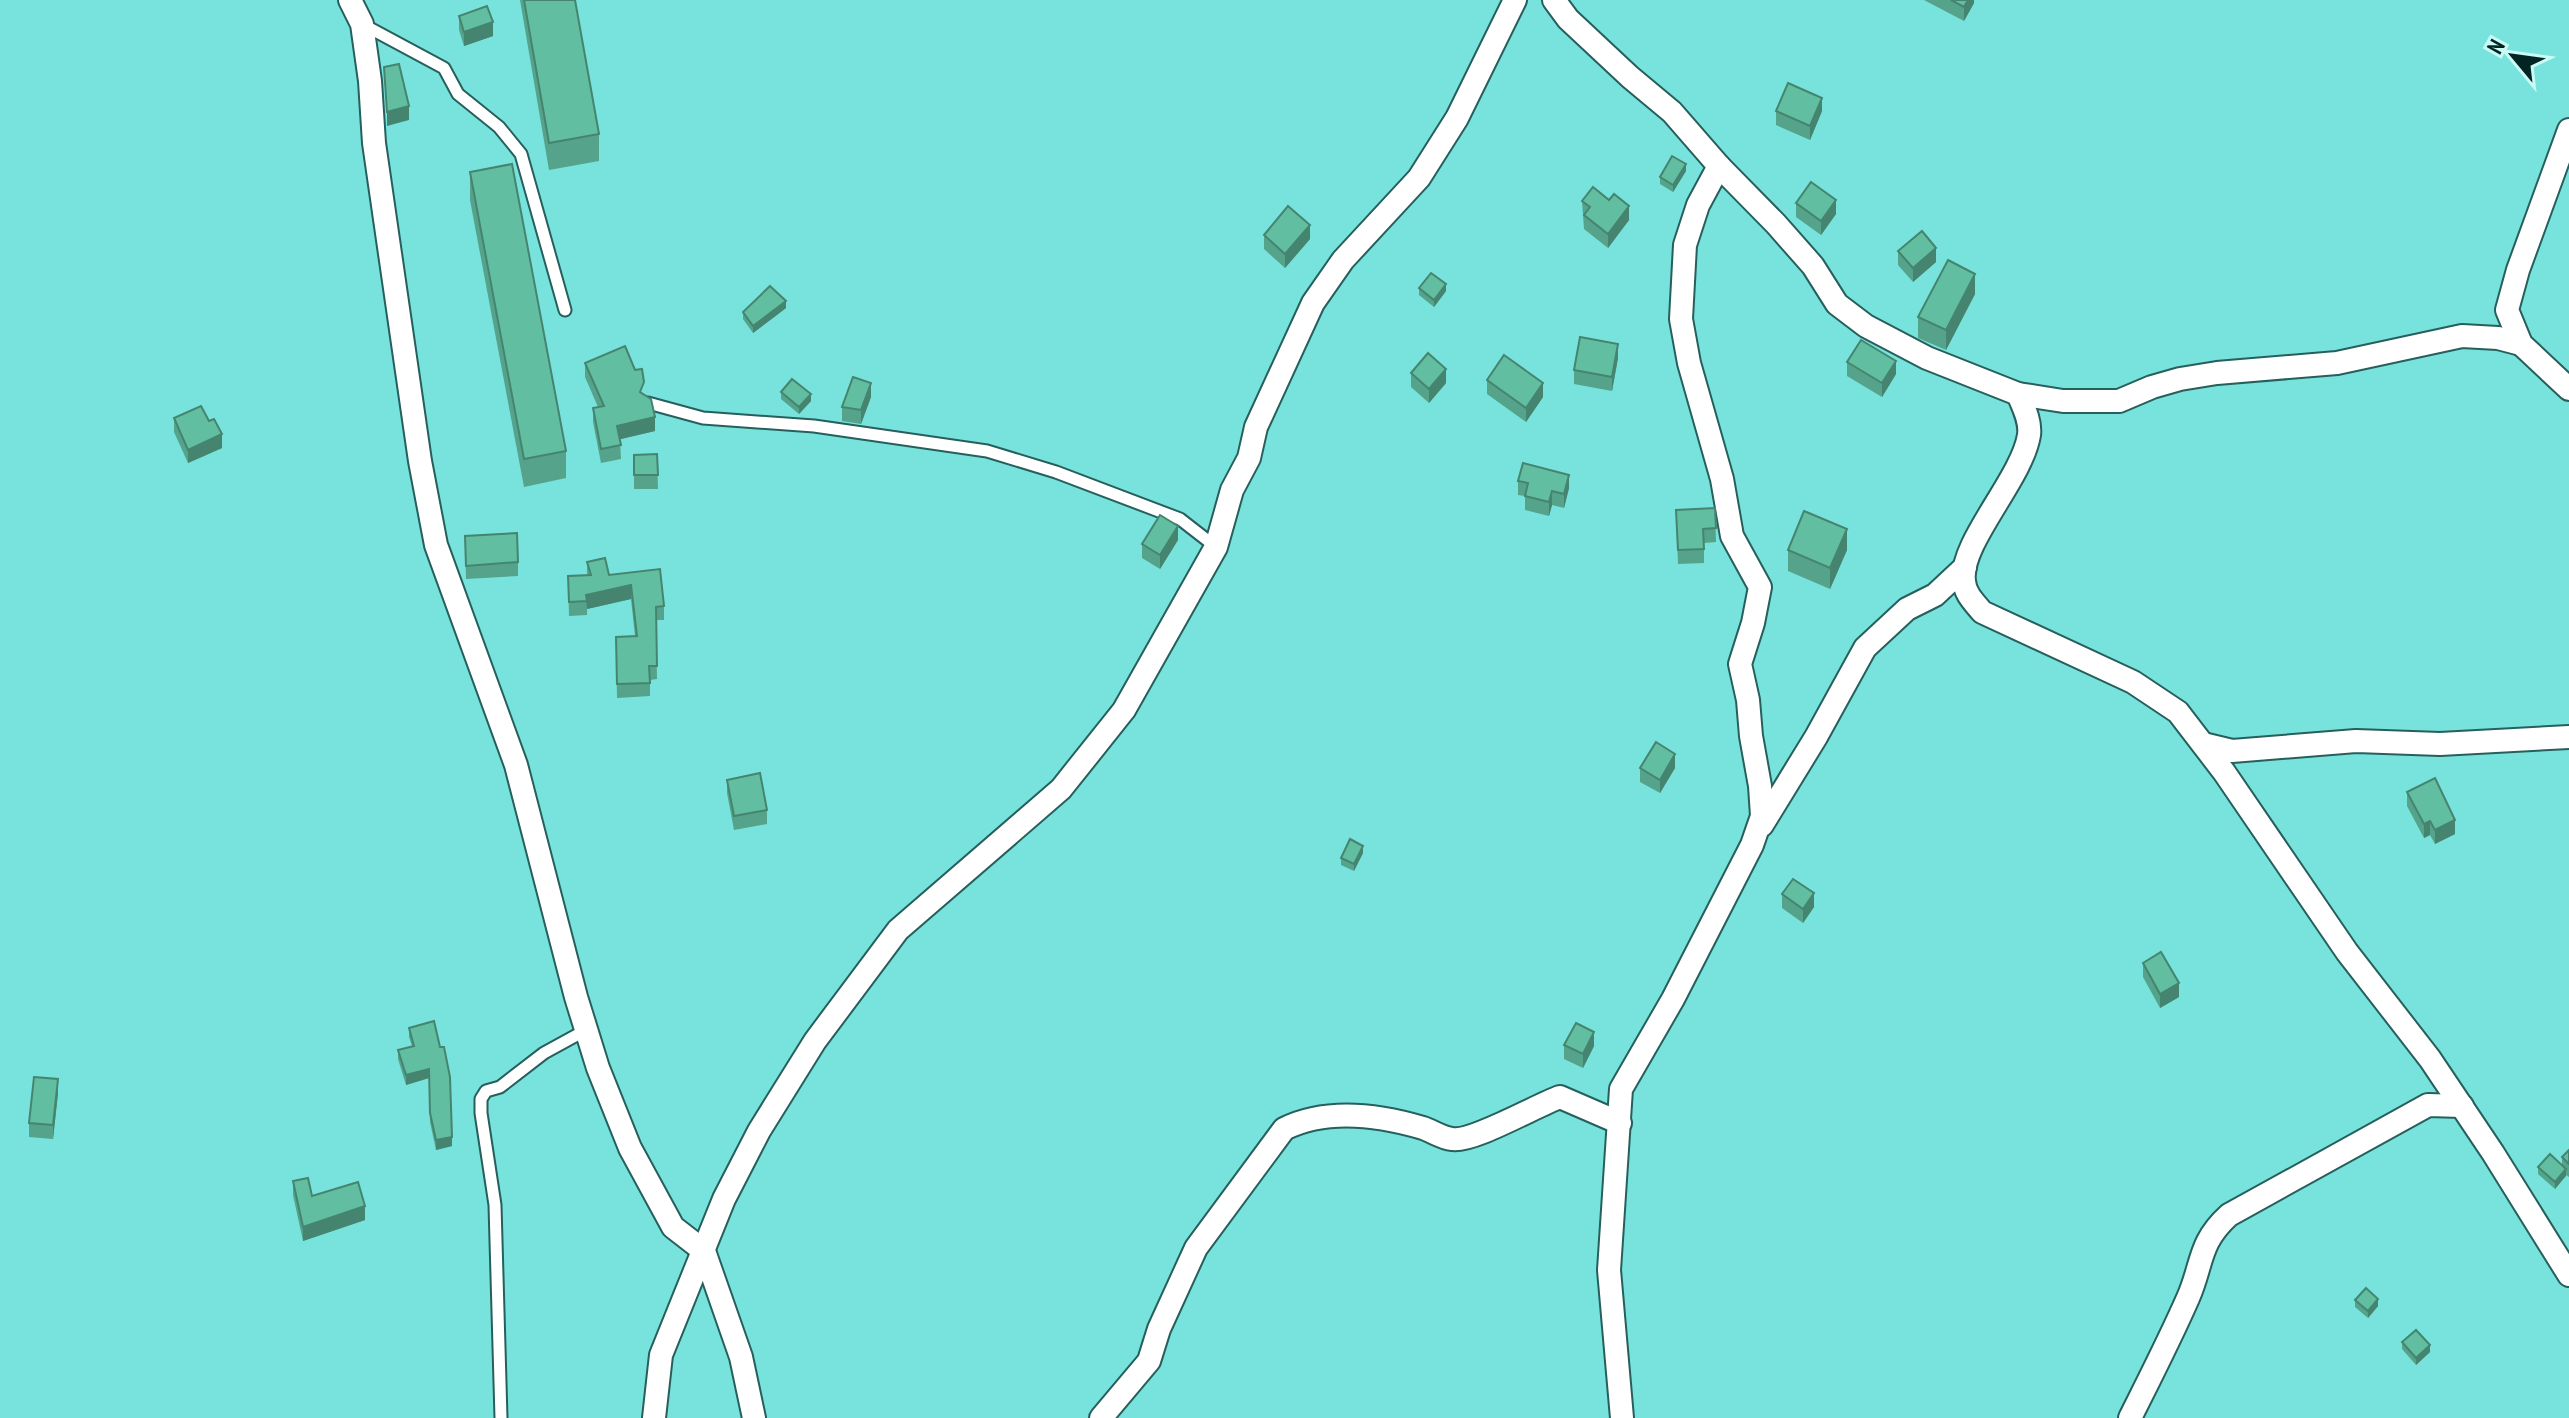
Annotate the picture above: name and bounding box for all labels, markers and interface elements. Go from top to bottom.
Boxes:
north arrow [2473,16,2553,96]
text: N [2480,34,2511,58]

